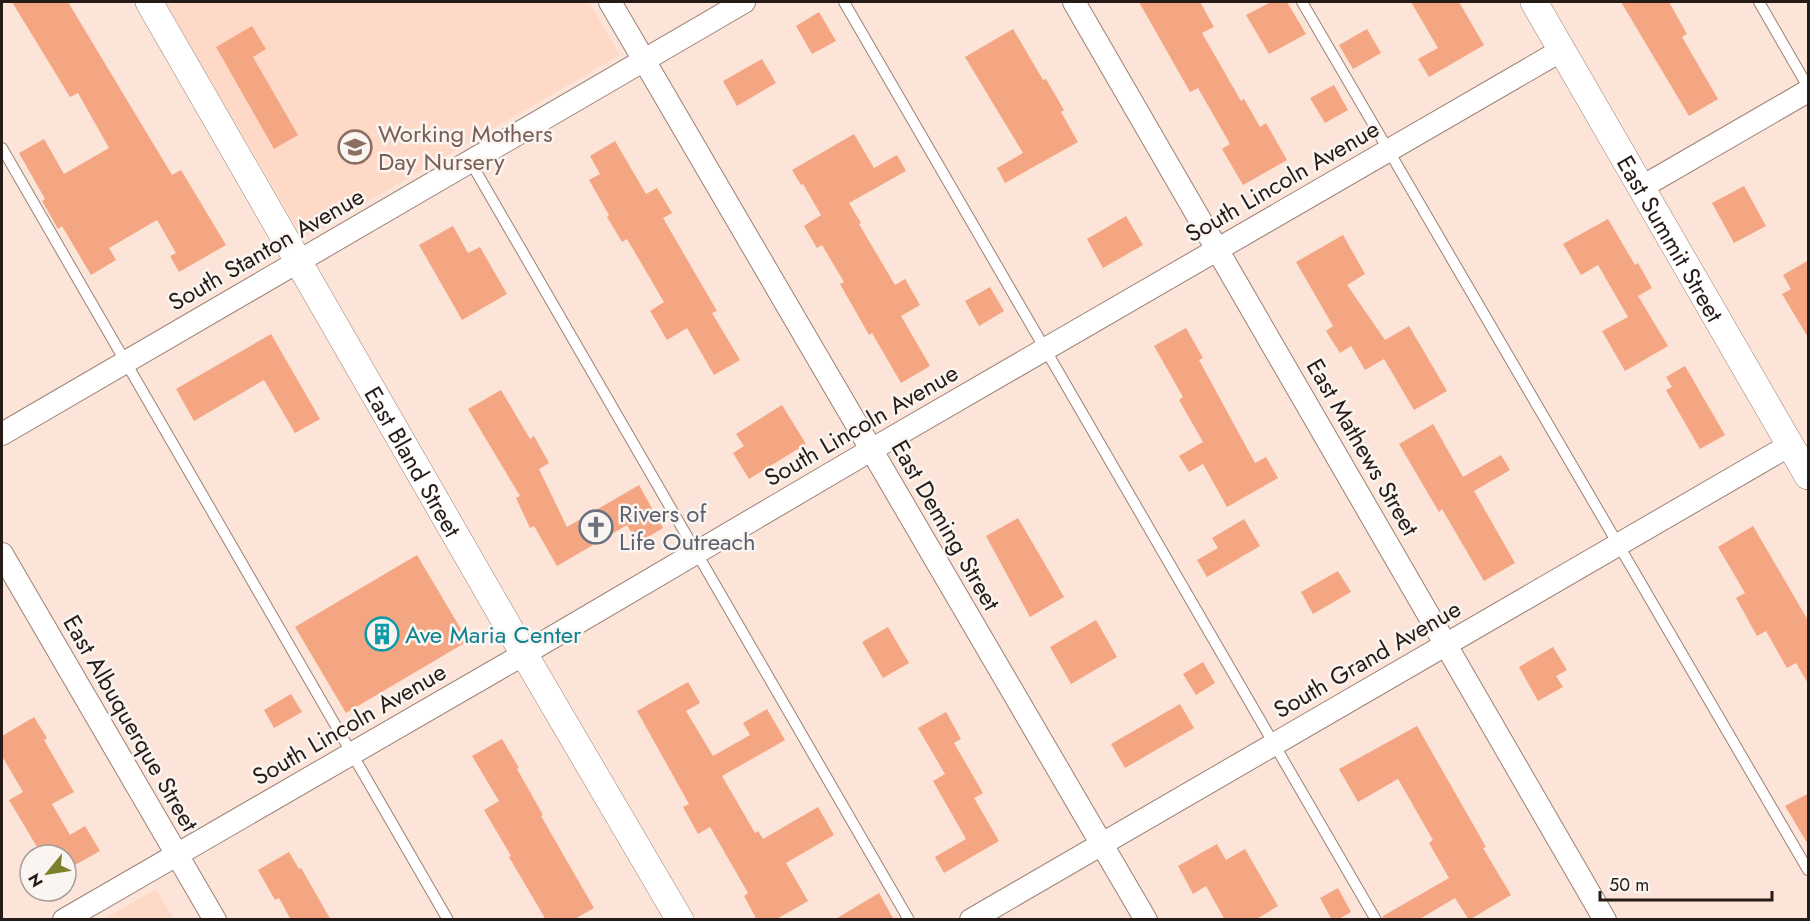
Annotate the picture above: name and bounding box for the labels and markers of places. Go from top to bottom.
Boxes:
place label: Working Mothers Day Nursery [378,116,553,179]
school or university icon: Working Mothers Day Nursery [337,129,373,165]
place label: Rivers of Life Outreach [619,496,756,559]
church icon: Rivers of Life Outreach [578,509,614,545]
building icon: Ave Maria Center [364,616,400,652]
place label: Ave Maria Center [405,617,582,652]

